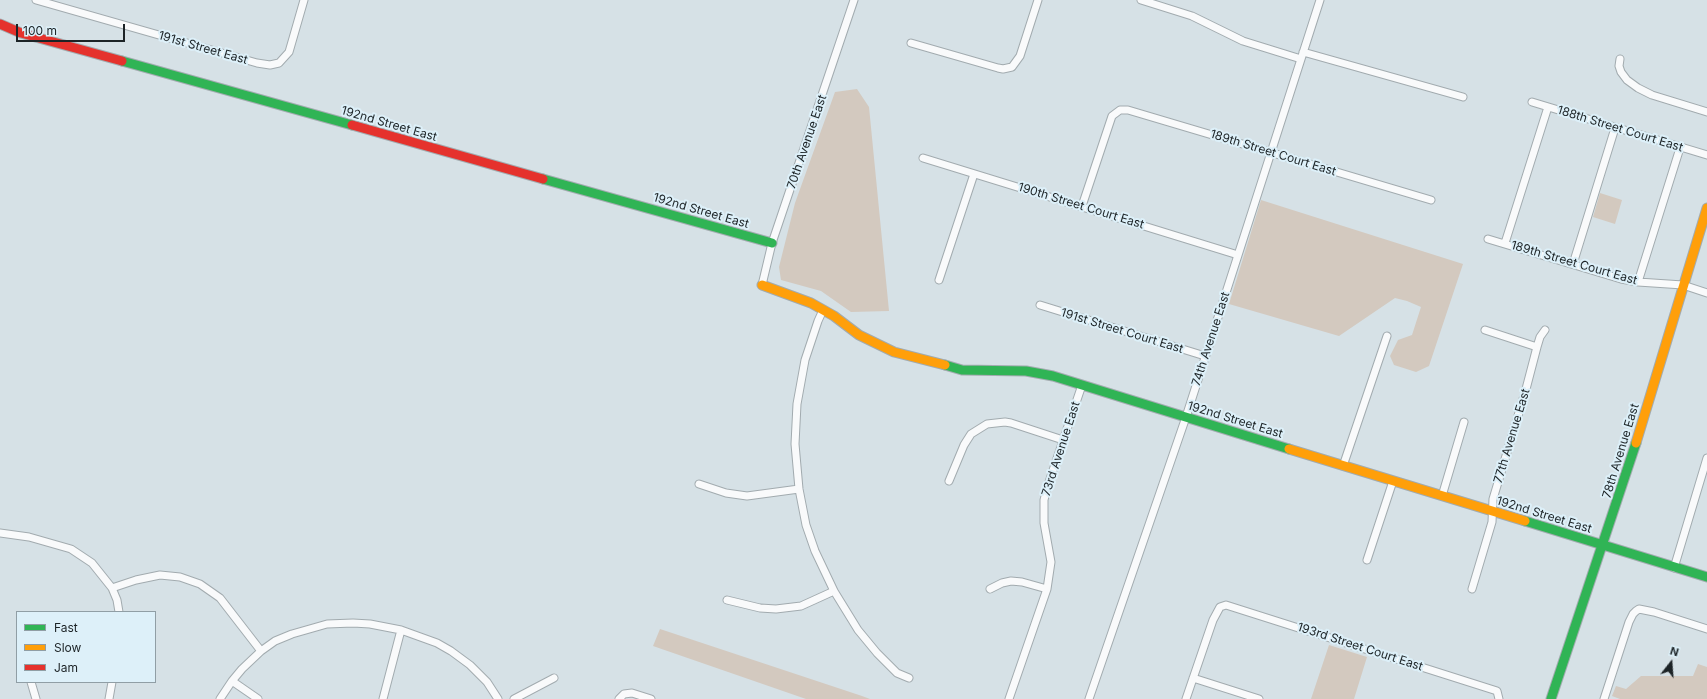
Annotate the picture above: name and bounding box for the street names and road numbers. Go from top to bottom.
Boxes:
street label: 191st Street East [157,28,249,68]
street label: 70th Avenue East [784,93,830,191]
street label: 192nd Street East [339,103,439,145]
street label: 188th Street Court East [1555,103,1685,155]
street label: 189th Street Court East [1208,127,1338,179]
street label: 190th Street Court East [1016,180,1146,232]
street label: 192nd Street East [651,190,751,232]
street label: 189th Street Court East [1509,238,1639,288]
street label: 74th Avenue East [1189,290,1233,388]
street label: 191st Street Court East [1059,305,1185,357]
street label: 77th Avenue East [1491,387,1533,485]
street label: 192nd Street East [1186,399,1284,441]
street label: 73rd Avenue East [1039,400,1083,498]
street label: 78th Avenue East [1600,402,1642,500]
street label: 192nd Street East [1495,494,1593,536]
street label: 193rd Street Court East [1295,620,1425,674]

